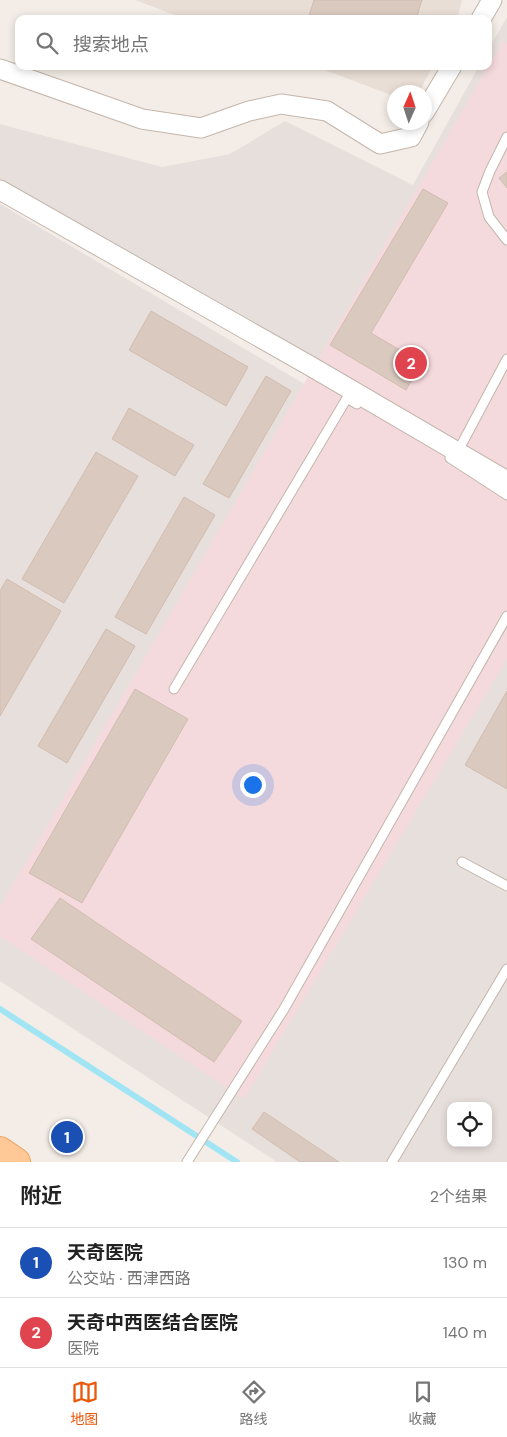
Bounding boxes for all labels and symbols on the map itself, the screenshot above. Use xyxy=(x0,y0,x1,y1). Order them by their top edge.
north arrow xyxy=(387,85,432,130)
pin: 2 xyxy=(395,344,427,382)
your location xyxy=(240,772,266,798)
pin: 1 xyxy=(51,1118,83,1156)

